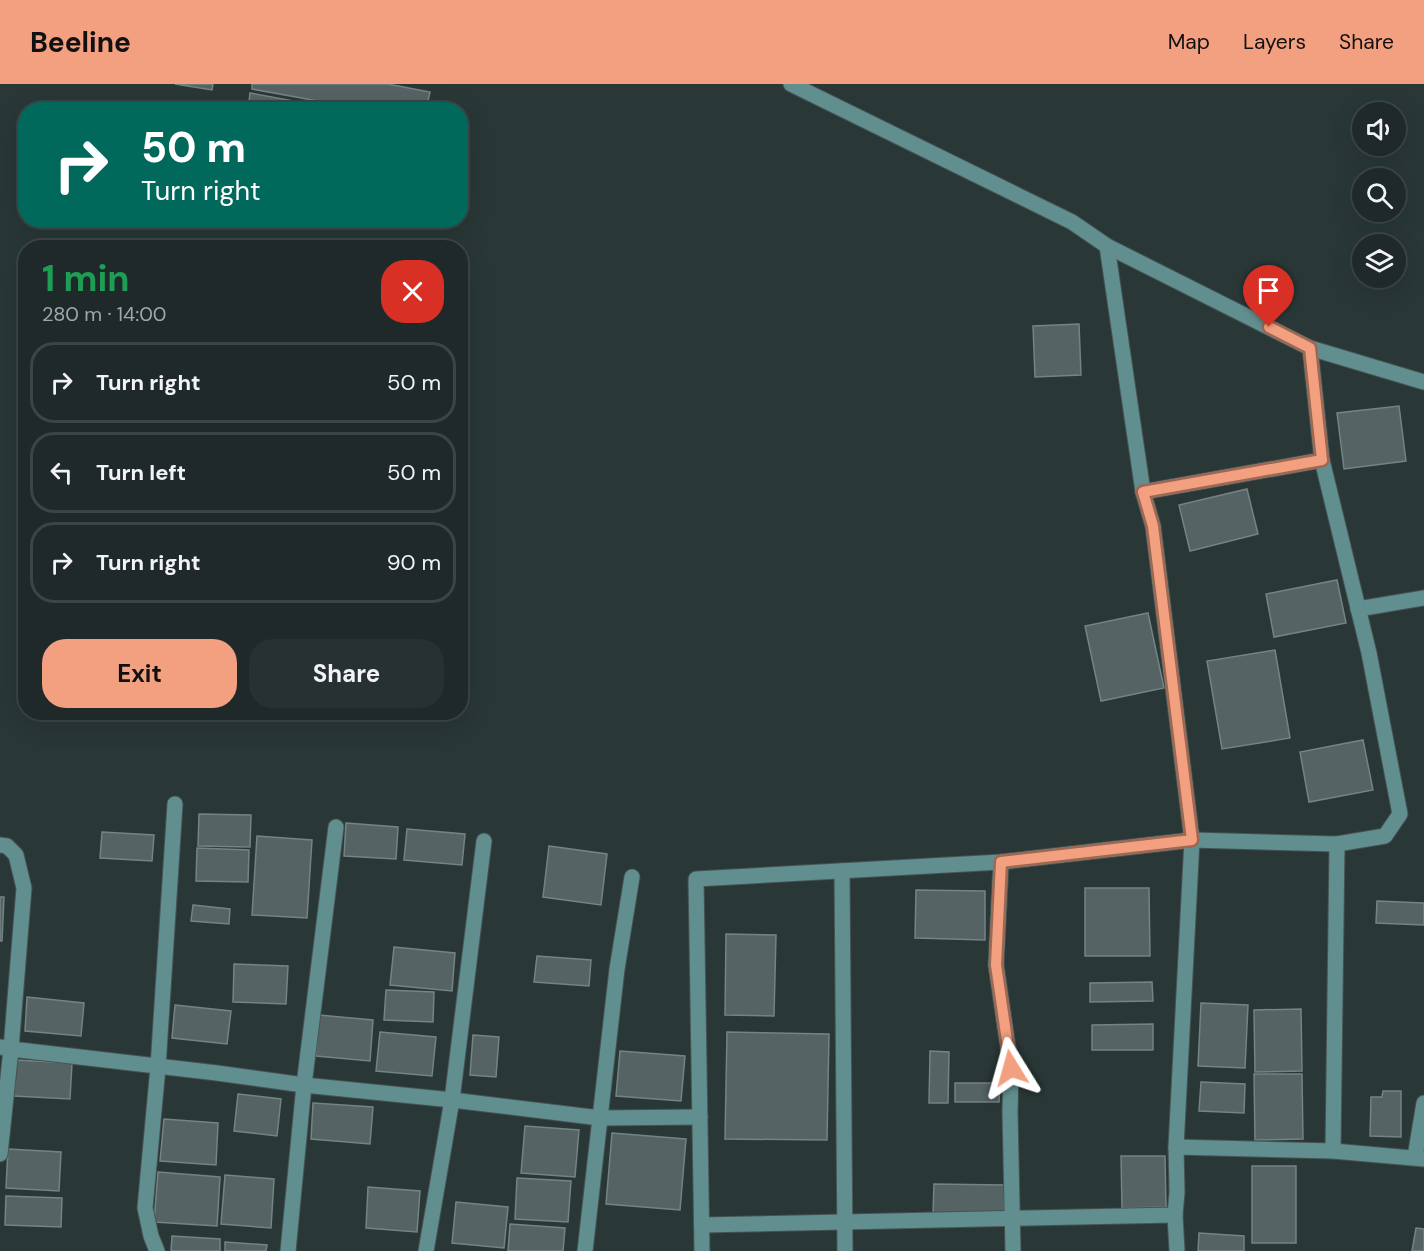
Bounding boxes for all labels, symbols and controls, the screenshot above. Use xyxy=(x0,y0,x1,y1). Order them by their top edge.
text: Beeline xyxy=(30,24,131,61)
text: Map xyxy=(1168,28,1210,56)
text: Layers xyxy=(1243,28,1306,56)
text: Share xyxy=(1339,28,1394,56)
map controls xyxy=(1352,102,1406,288)
button: sound xyxy=(1352,102,1406,156)
text: 50 m xyxy=(141,120,246,175)
icon: right xyxy=(42,126,120,204)
button: search xyxy=(1352,168,1406,222)
text: Turn right xyxy=(141,173,261,208)
button: layers xyxy=(1352,234,1406,288)
text: 1 min xyxy=(42,255,130,302)
button: close xyxy=(381,260,444,323)
pin xyxy=(1243,265,1294,327)
icon: arrive xyxy=(1252,274,1285,307)
text: 280 m · 14:00 xyxy=(42,301,167,327)
icon: right xyxy=(45,366,78,399)
text: Turn right xyxy=(96,368,201,397)
text: 50 m xyxy=(387,368,441,397)
icon: left xyxy=(45,456,78,489)
text: Turn left xyxy=(96,458,186,487)
text: 50 m xyxy=(387,458,441,487)
icon: right xyxy=(45,546,78,579)
text: Turn right xyxy=(96,548,201,577)
text: 90 m xyxy=(387,548,441,577)
button: Exit xyxy=(42,639,237,708)
button: Share xyxy=(249,639,444,708)
position arrow xyxy=(979,1036,1043,1100)

